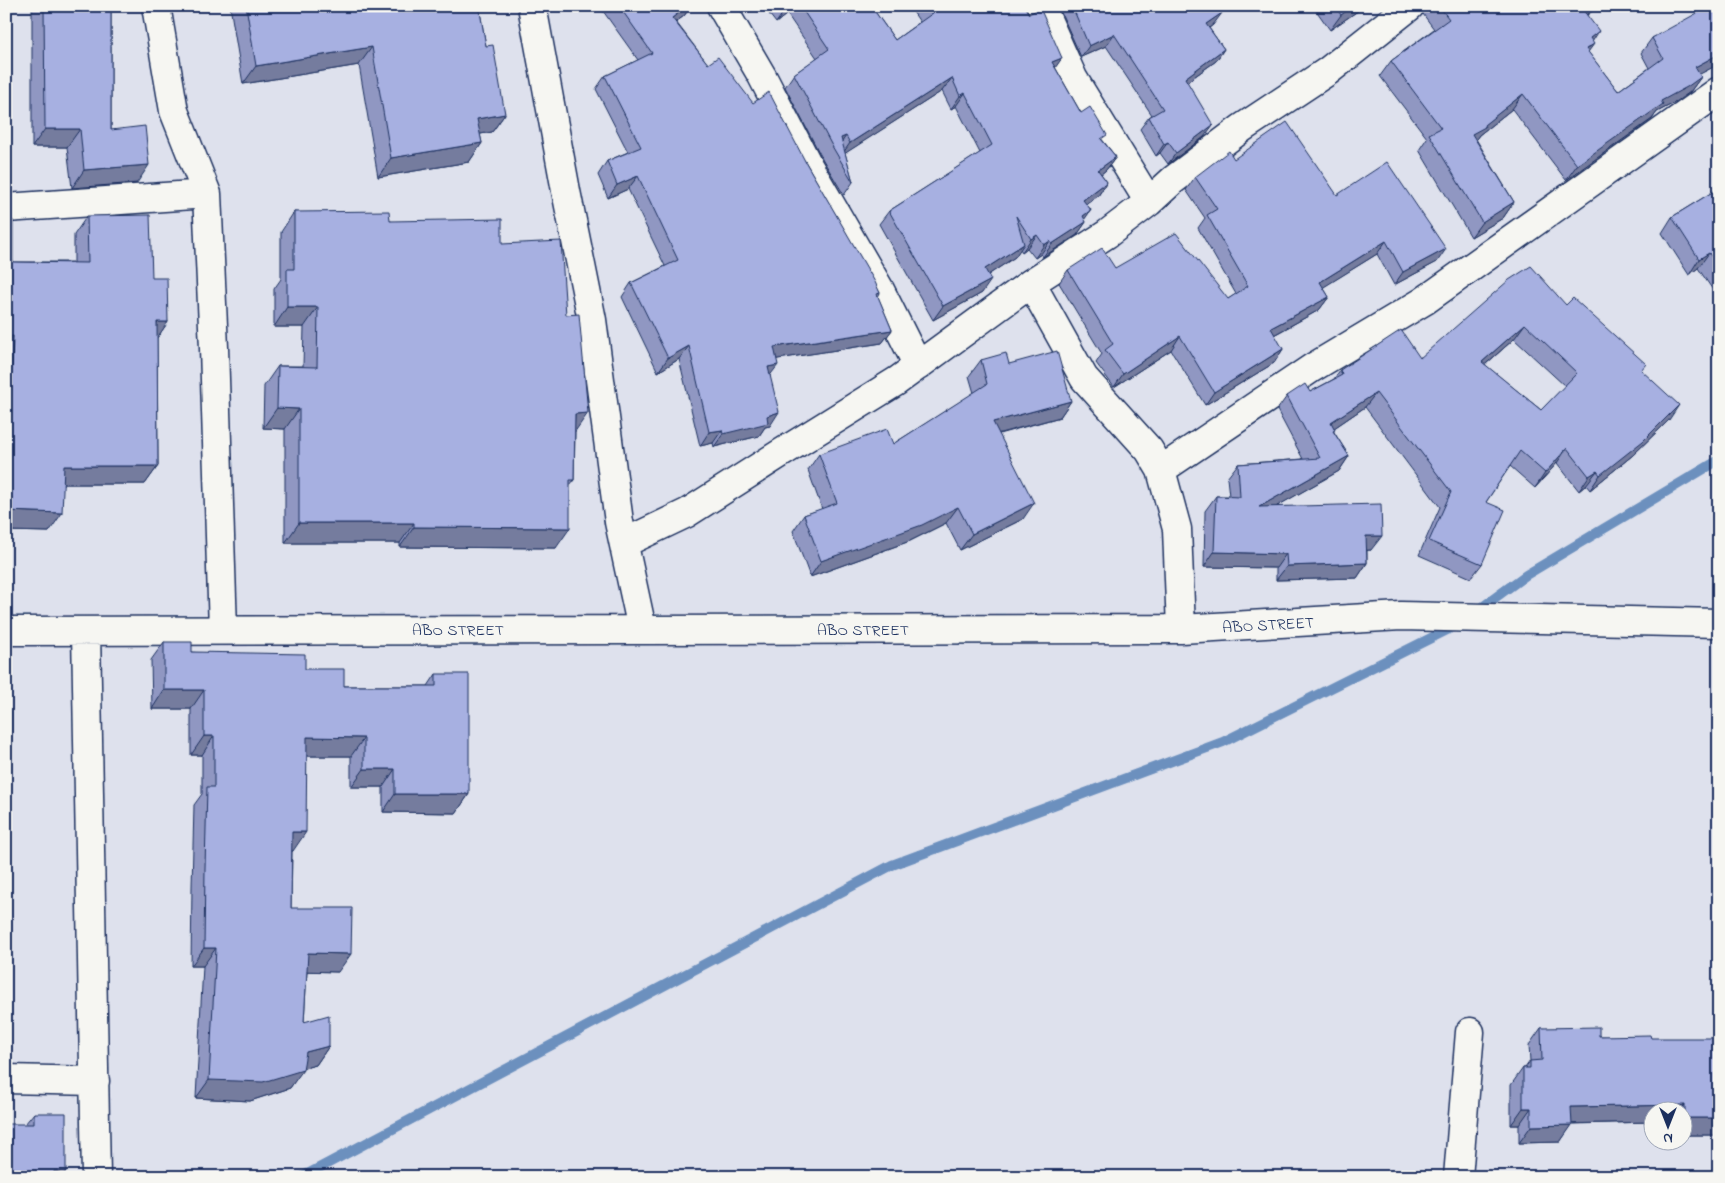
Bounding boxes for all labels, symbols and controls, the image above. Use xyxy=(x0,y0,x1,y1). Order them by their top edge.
street label: ABO STREET xyxy=(1222,612,1315,640)
street label: ABO STREET xyxy=(412,619,504,643)
street label: ABO STREET xyxy=(817,619,909,643)
north arrow xyxy=(1642,1100,1692,1150)
text: N xyxy=(1663,1127,1673,1148)

